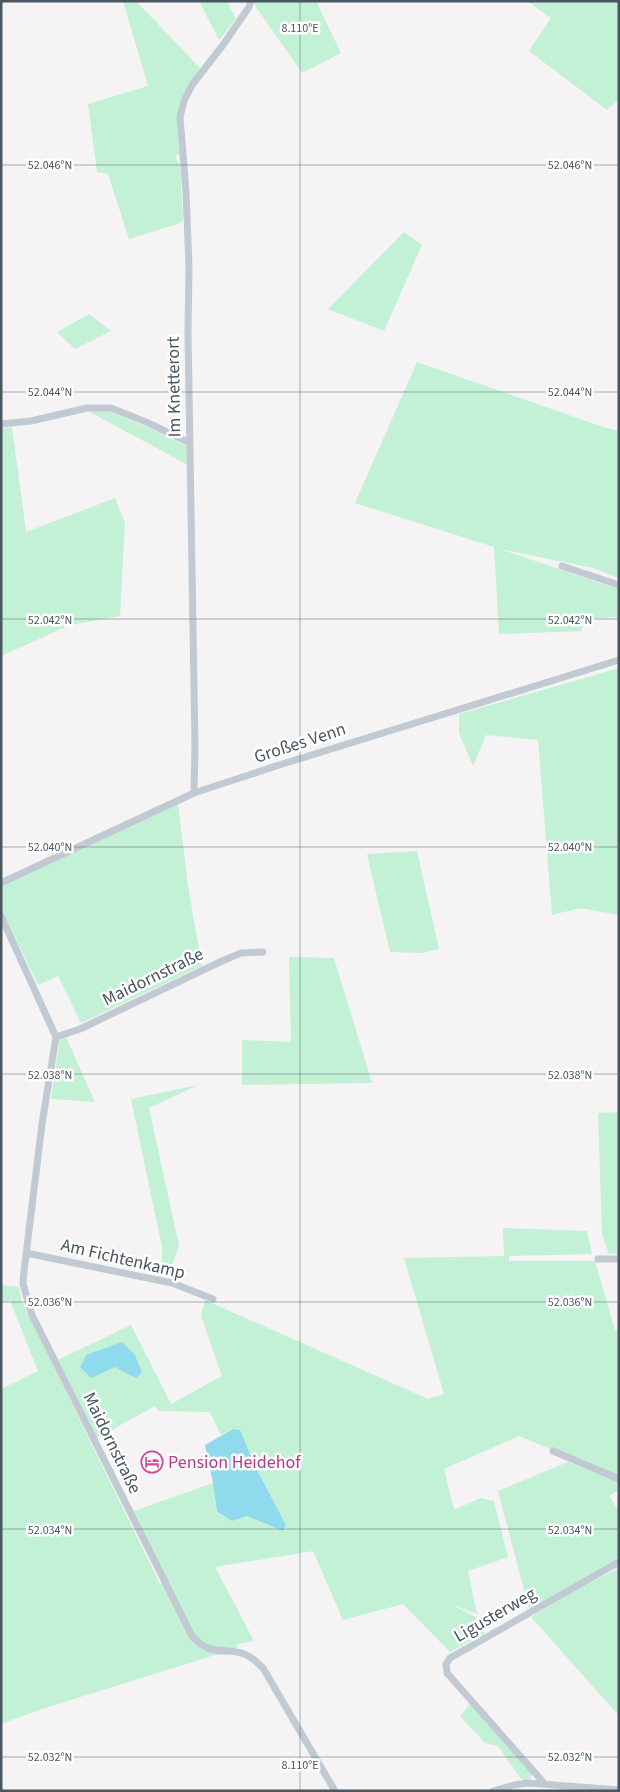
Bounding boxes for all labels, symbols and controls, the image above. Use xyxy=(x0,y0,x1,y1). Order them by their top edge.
text: 8.110°E xyxy=(281,20,319,37)
text: 52.046°N xyxy=(28,157,72,174)
text: 52.046°N xyxy=(548,157,592,174)
street label: Im Knetterort xyxy=(161,336,187,438)
text: 52.044°N xyxy=(28,384,72,401)
text: 52.044°N xyxy=(548,384,592,401)
text: 52.042°N xyxy=(28,612,72,629)
text: 52.042°N xyxy=(548,612,592,629)
street label: Großes Venn xyxy=(251,716,349,770)
text: 52.040°N xyxy=(28,839,72,856)
text: 52.040°N xyxy=(548,839,592,856)
street label: Maidornstraße xyxy=(98,942,208,1012)
text: 52.038°N xyxy=(28,1067,72,1084)
text: 52.038°N xyxy=(548,1067,592,1084)
street label: Am Fichtenkamp xyxy=(58,1233,188,1285)
text: 52.036°N xyxy=(28,1294,72,1311)
text: 52.036°N xyxy=(548,1294,592,1311)
street label: Maidornstraße xyxy=(77,1388,147,1498)
hotel icon: Pension Heidehof xyxy=(140,1450,164,1474)
place label: Pension Heidehof xyxy=(168,1450,301,1475)
text: 52.034°N xyxy=(28,1522,72,1539)
text: 52.034°N xyxy=(548,1522,592,1539)
street label: Ligusterweg xyxy=(449,1581,541,1649)
text: 52.032°N xyxy=(28,1749,72,1766)
text: 52.032°N xyxy=(548,1749,592,1766)
text: 8.110°E xyxy=(281,1757,319,1774)

